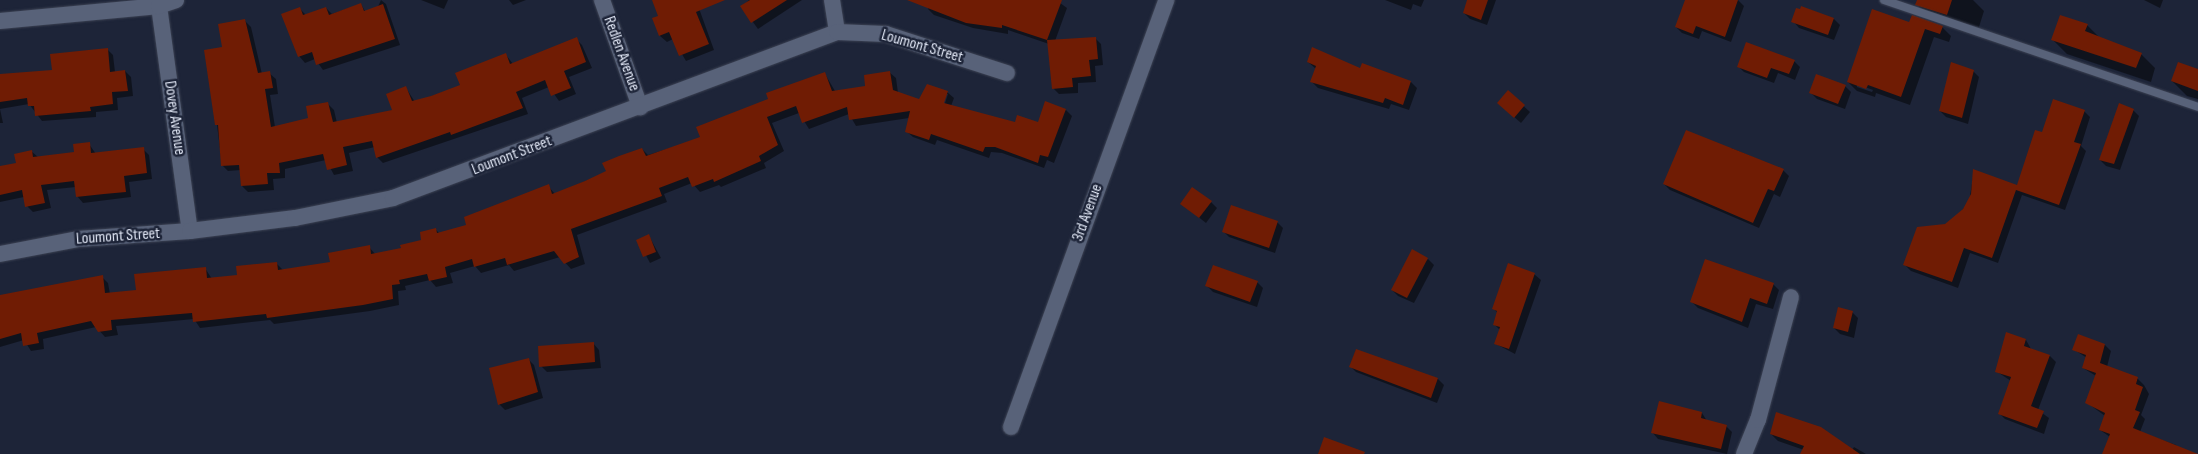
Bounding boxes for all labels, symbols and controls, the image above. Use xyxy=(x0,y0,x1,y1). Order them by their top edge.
street label: Redlen Avenue xyxy=(599,14,643,94)
street label: Loumont Street xyxy=(879,26,965,68)
street label: Dovey Avenue xyxy=(159,80,189,156)
street label: Loumont Street xyxy=(469,132,555,180)
street label: 3rd Avenue xyxy=(1069,182,1107,244)
street label: Loumont Street xyxy=(75,224,161,250)

